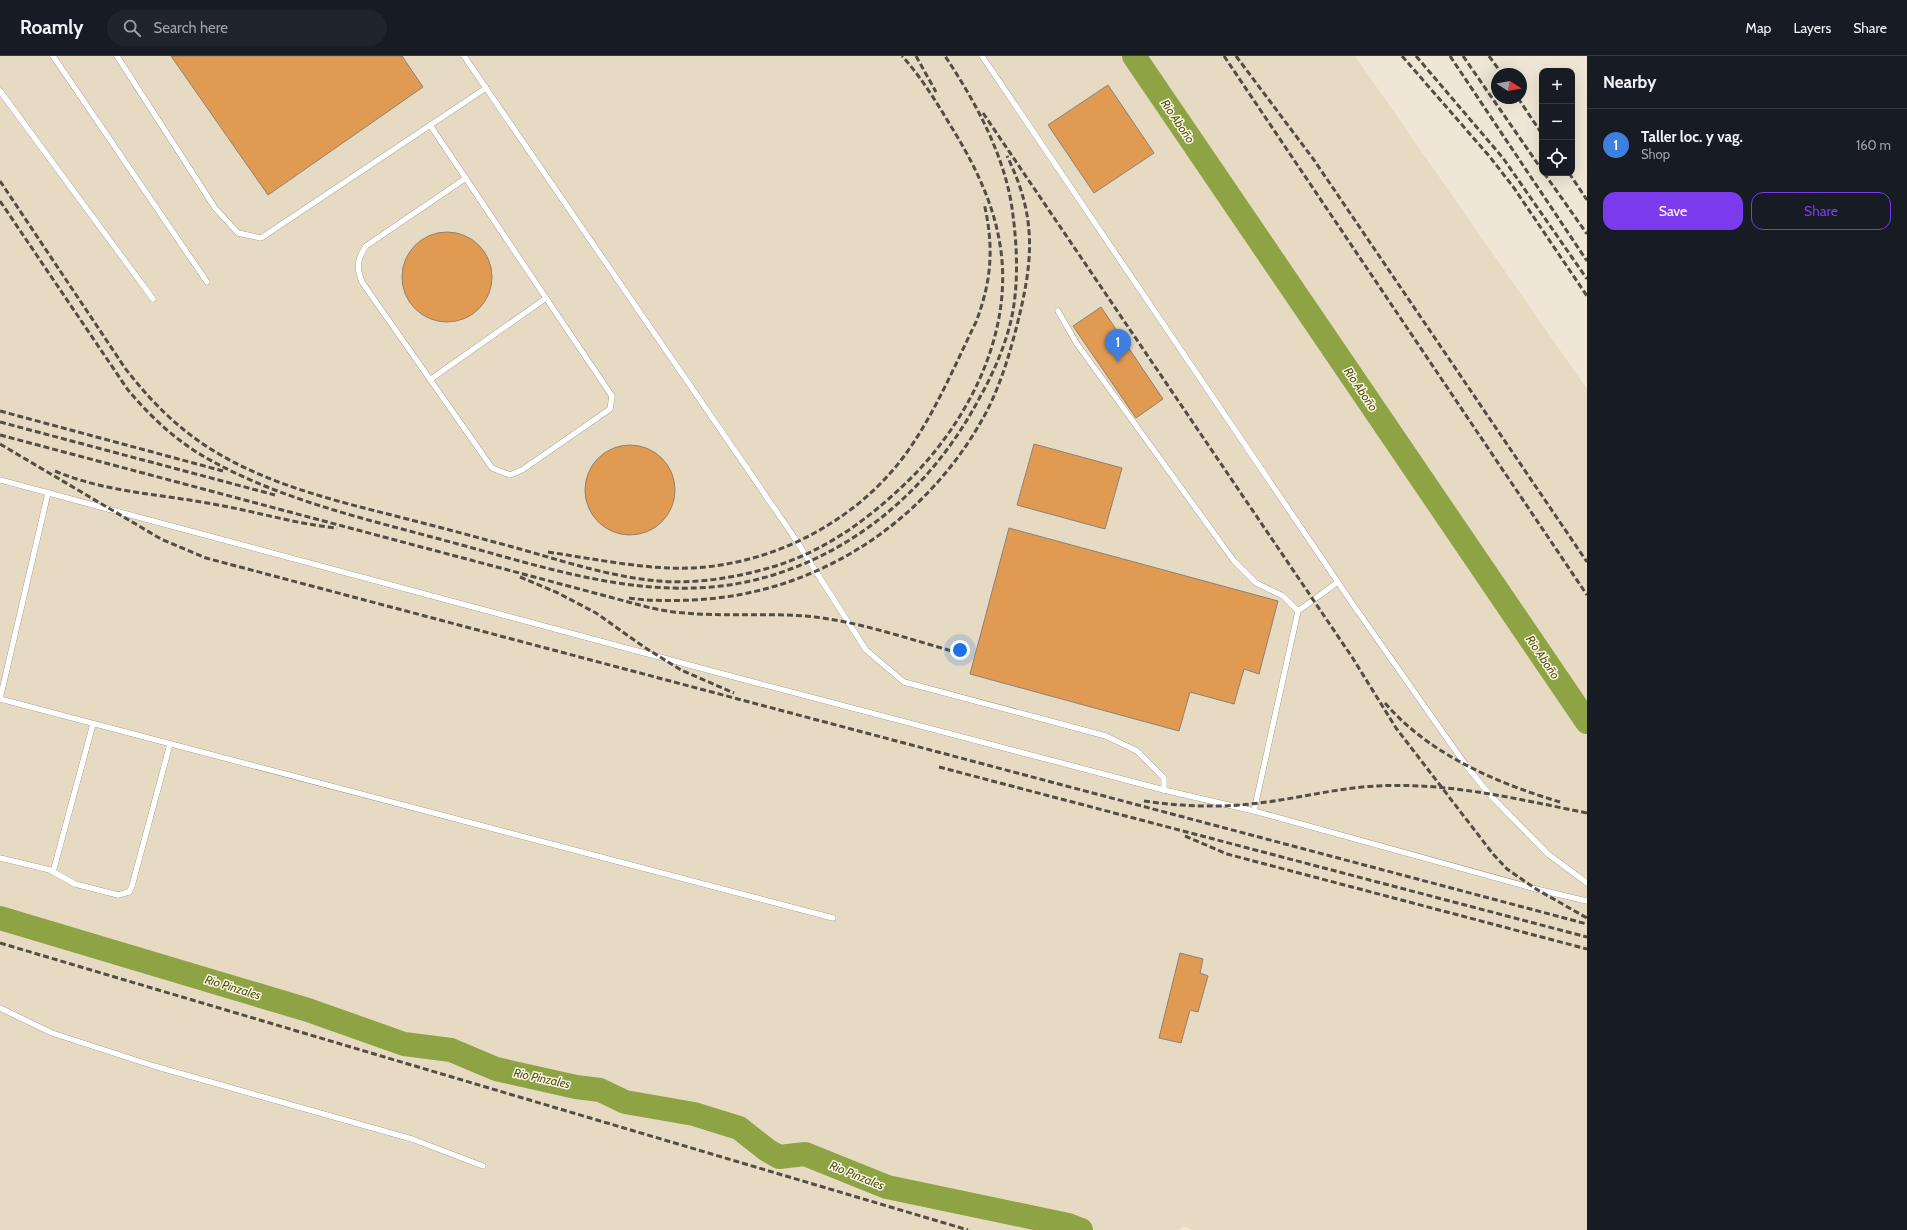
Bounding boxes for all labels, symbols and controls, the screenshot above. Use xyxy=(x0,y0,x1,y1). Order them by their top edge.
search box xyxy=(107,10,387,46)
text: Roamly xyxy=(20,16,83,39)
icon: search xyxy=(121,17,143,39)
text: Search here xyxy=(153,19,228,37)
text: Map xyxy=(1746,19,1771,37)
text: Layers xyxy=(1793,19,1831,37)
text: Share xyxy=(1853,19,1887,37)
north arrow xyxy=(1491,68,1527,104)
map controls xyxy=(1539,68,1575,176)
button: + xyxy=(1539,68,1575,104)
text: Nearby xyxy=(1603,72,1656,92)
water label: Rio Aboño xyxy=(1158,96,1198,146)
button: − xyxy=(1539,104,1575,140)
text: Taller loc. y vag. xyxy=(1641,128,1743,146)
text: 1 xyxy=(1614,137,1618,153)
text: 160 m xyxy=(1856,137,1891,153)
button: locate xyxy=(1539,140,1575,176)
text: Shop xyxy=(1641,146,1670,162)
button: Save xyxy=(1603,192,1743,230)
button: Share xyxy=(1751,192,1891,230)
pin: 1 xyxy=(1105,329,1131,362)
water label: Rio Aboño xyxy=(1341,364,1381,414)
water label: Rio Aboño xyxy=(1523,632,1563,682)
your location xyxy=(950,640,970,660)
water label: Rio Pinzales xyxy=(203,971,263,1003)
water label: Rio Pinzales xyxy=(512,1065,572,1091)
water label: Rio Pinzales xyxy=(828,1157,887,1193)

